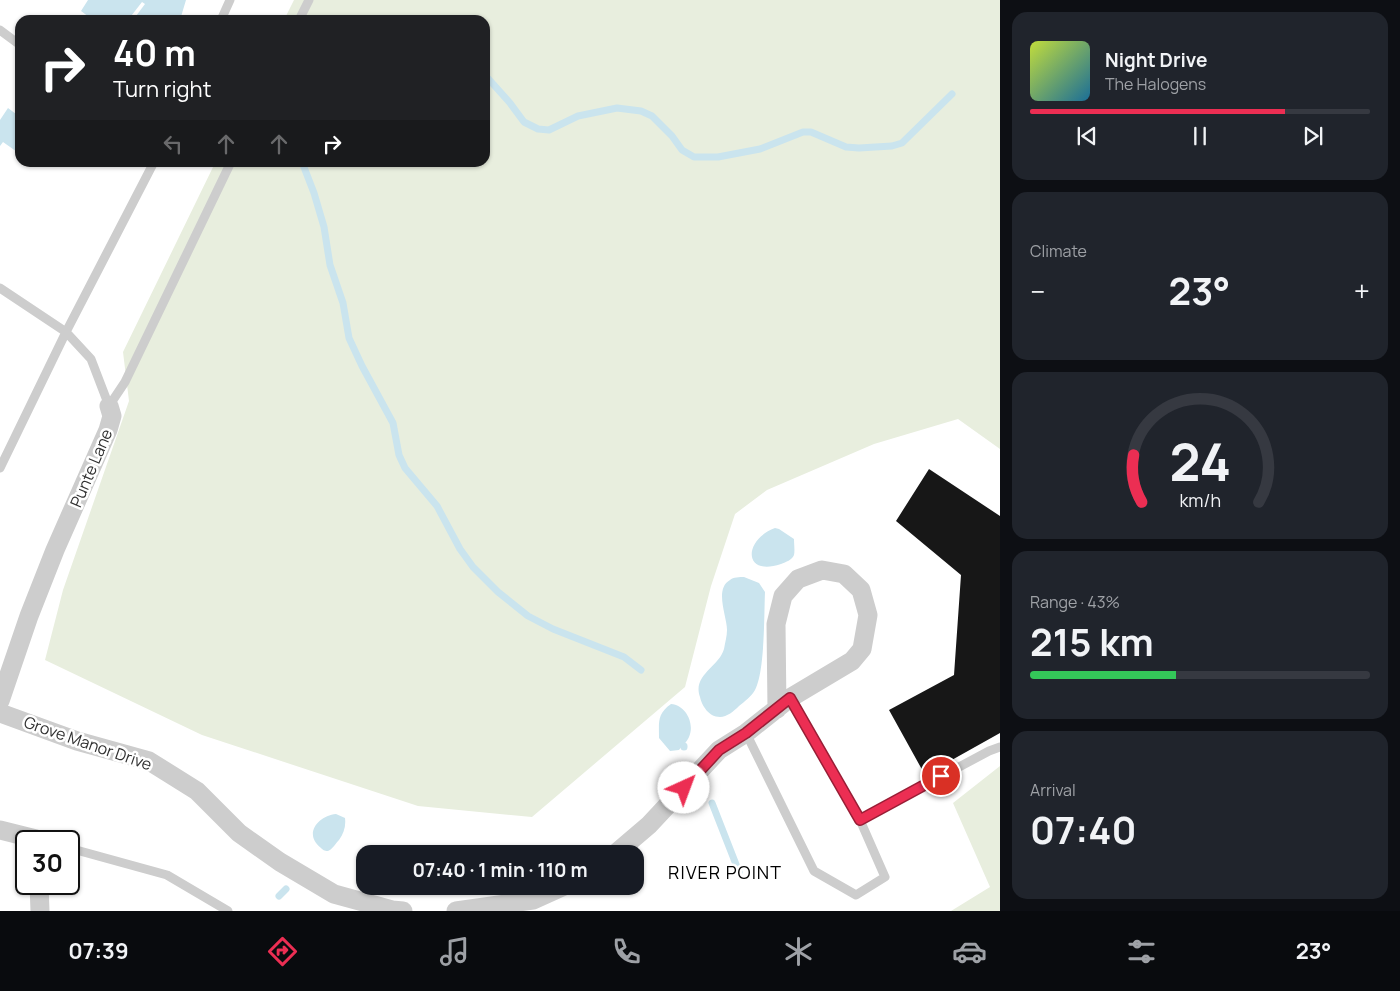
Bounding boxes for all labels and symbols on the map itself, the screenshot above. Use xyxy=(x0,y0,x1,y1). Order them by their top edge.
street label: Punte Lane xyxy=(65,425,117,511)
street label: Grove Manor Drive xyxy=(21,711,155,775)
pin xyxy=(920,755,962,797)
position arrow xyxy=(657,761,709,813)
speed limit sign: 30 xyxy=(15,830,80,895)
district label: RIVER POINT xyxy=(668,860,782,884)

